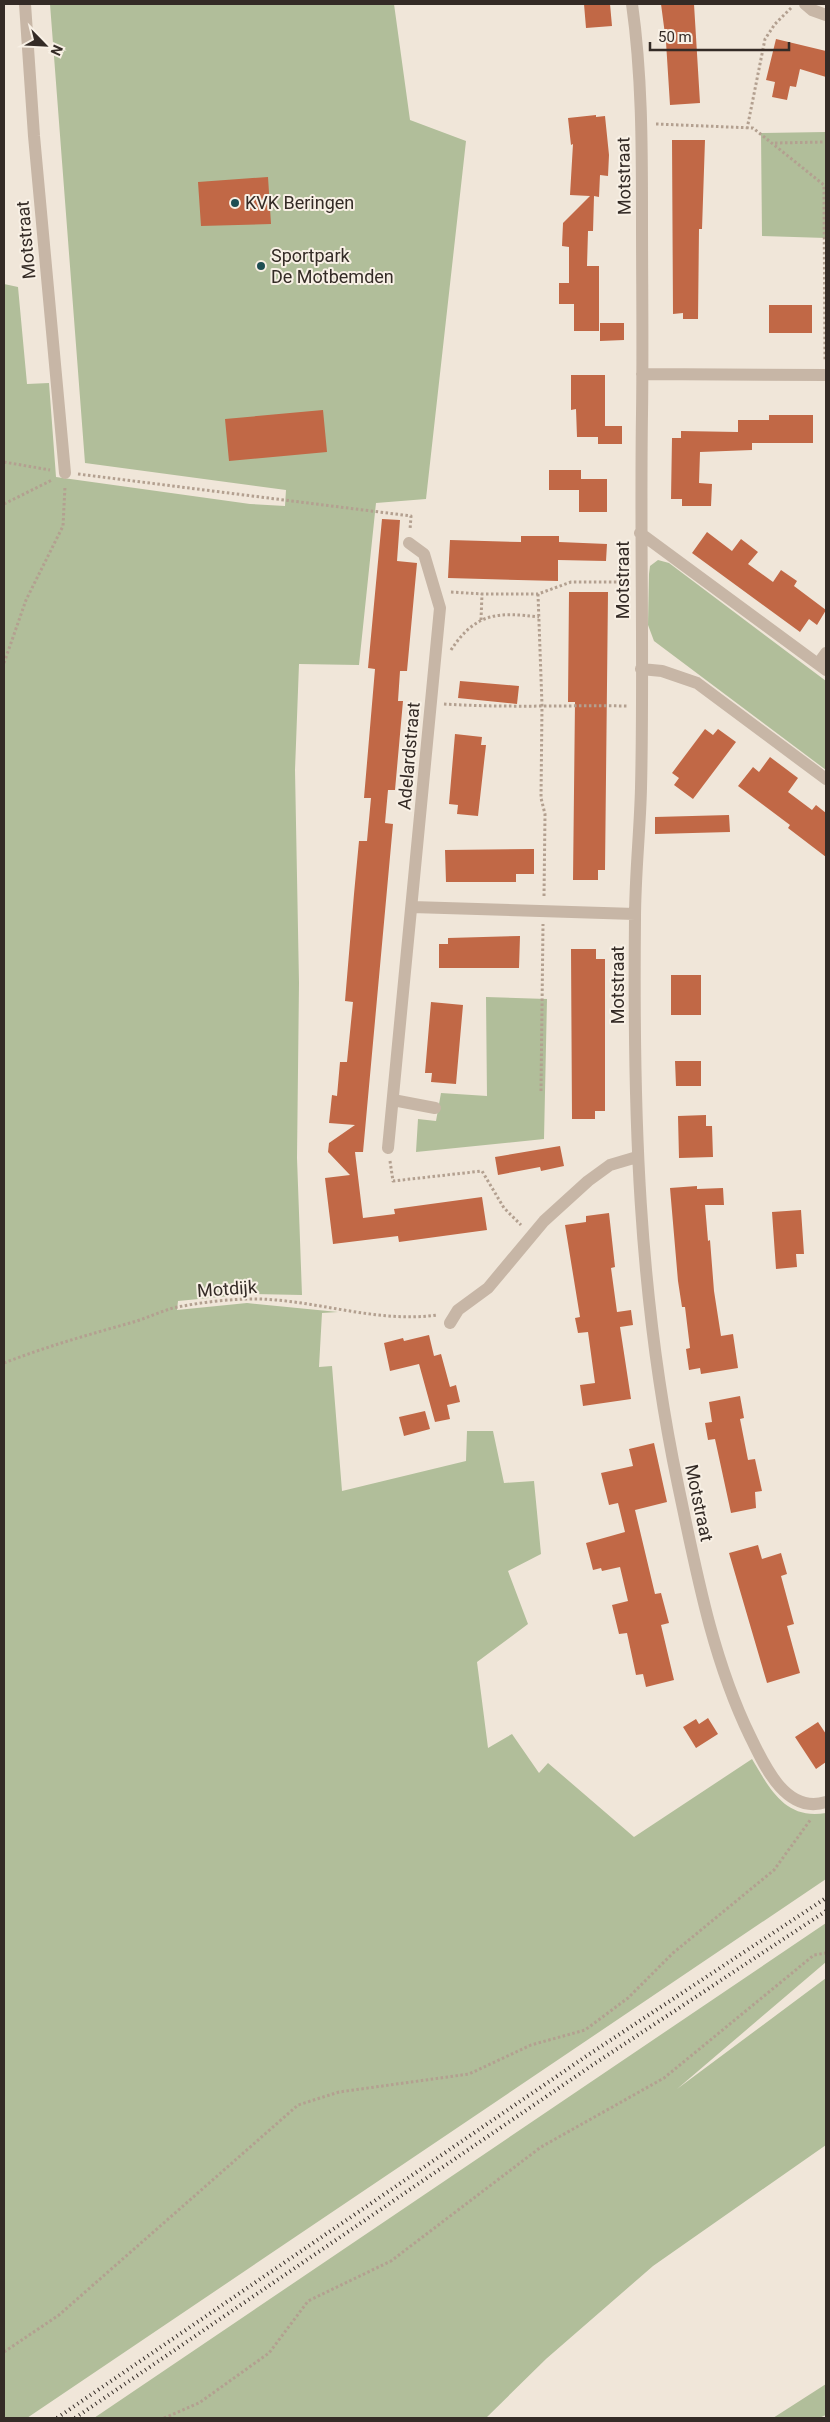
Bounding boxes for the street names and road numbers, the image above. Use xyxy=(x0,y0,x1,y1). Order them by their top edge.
street label: Motstraat xyxy=(612,137,635,215)
street label: Motstraat xyxy=(12,200,39,280)
street label: Motstraat xyxy=(612,541,633,619)
street label: Adelardstraat xyxy=(393,701,424,811)
street label: Motstraat xyxy=(607,946,628,1024)
street label: Motdijk xyxy=(196,1276,258,1301)
street label: Motstraat xyxy=(681,1462,718,1543)

